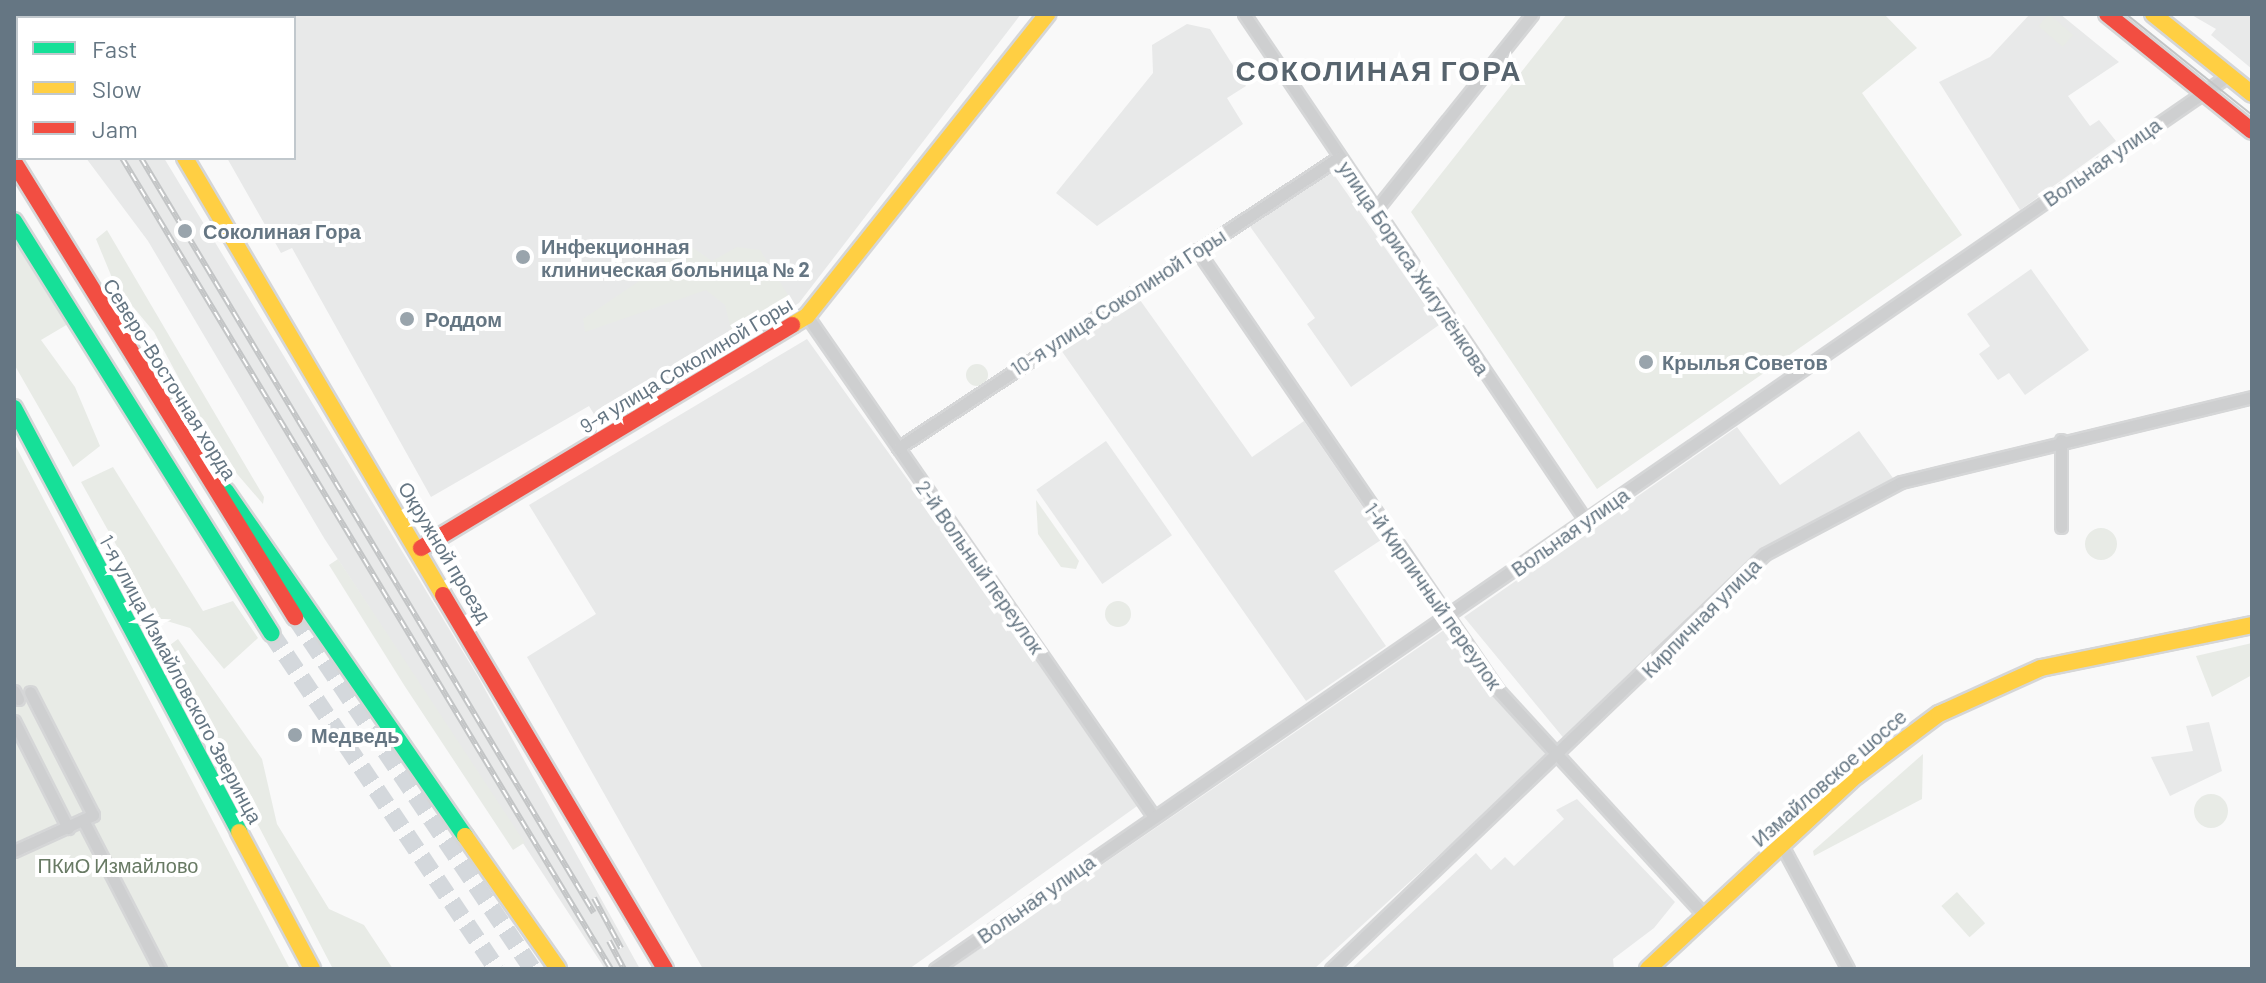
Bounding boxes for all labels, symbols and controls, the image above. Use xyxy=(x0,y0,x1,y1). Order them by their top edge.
legend xyxy=(16,16,296,160)
text: Fast xyxy=(92,34,137,63)
district label: СОКОЛИНАЯ ГОРА xyxy=(1235,53,1523,87)
text: Slow xyxy=(92,74,141,103)
street label: Вольная улица xyxy=(2039,113,2165,211)
text: Jam xyxy=(92,114,138,143)
street label: улица Бориса Жигулёнкова xyxy=(1333,157,1495,379)
place label: Соколиная Гора xyxy=(203,219,361,243)
marker: Соколиная Гора xyxy=(174,220,196,242)
street label: 10-я улица Соколиной Горы xyxy=(1006,223,1230,381)
place label: Инфекционная клиническая больница № 2 xyxy=(541,234,810,281)
marker: Инфекционная клиническая больница № 2 xyxy=(512,246,534,268)
street label: Северо-Восточная хорда xyxy=(98,274,242,484)
street label: 9-я улица Соколиной Горы xyxy=(575,292,797,438)
place label: Роддом xyxy=(425,307,502,331)
marker: Роддом xyxy=(396,308,418,330)
place label: Крылья Советов xyxy=(1662,350,1828,374)
marker: Крылья Советов xyxy=(1637,353,1655,371)
street label: 2-й Вольный переулок xyxy=(911,476,1049,658)
street label: Окружной проезд xyxy=(393,477,497,627)
street label: Вольная улица xyxy=(1507,483,1633,581)
street label: 1-й Кирпичный переулок xyxy=(1359,498,1507,694)
street label: 1-я улица Измайловского Зверинца xyxy=(95,531,267,827)
street label: Кирпичная улица xyxy=(1637,554,1765,682)
street label: Измайловское шоссе xyxy=(1747,704,1911,852)
place label: Медведь xyxy=(311,723,400,747)
marker: Медведь xyxy=(286,726,304,744)
street label: Вольная улица xyxy=(973,850,1099,948)
park label: ПКиО Измайлово xyxy=(38,853,198,877)

